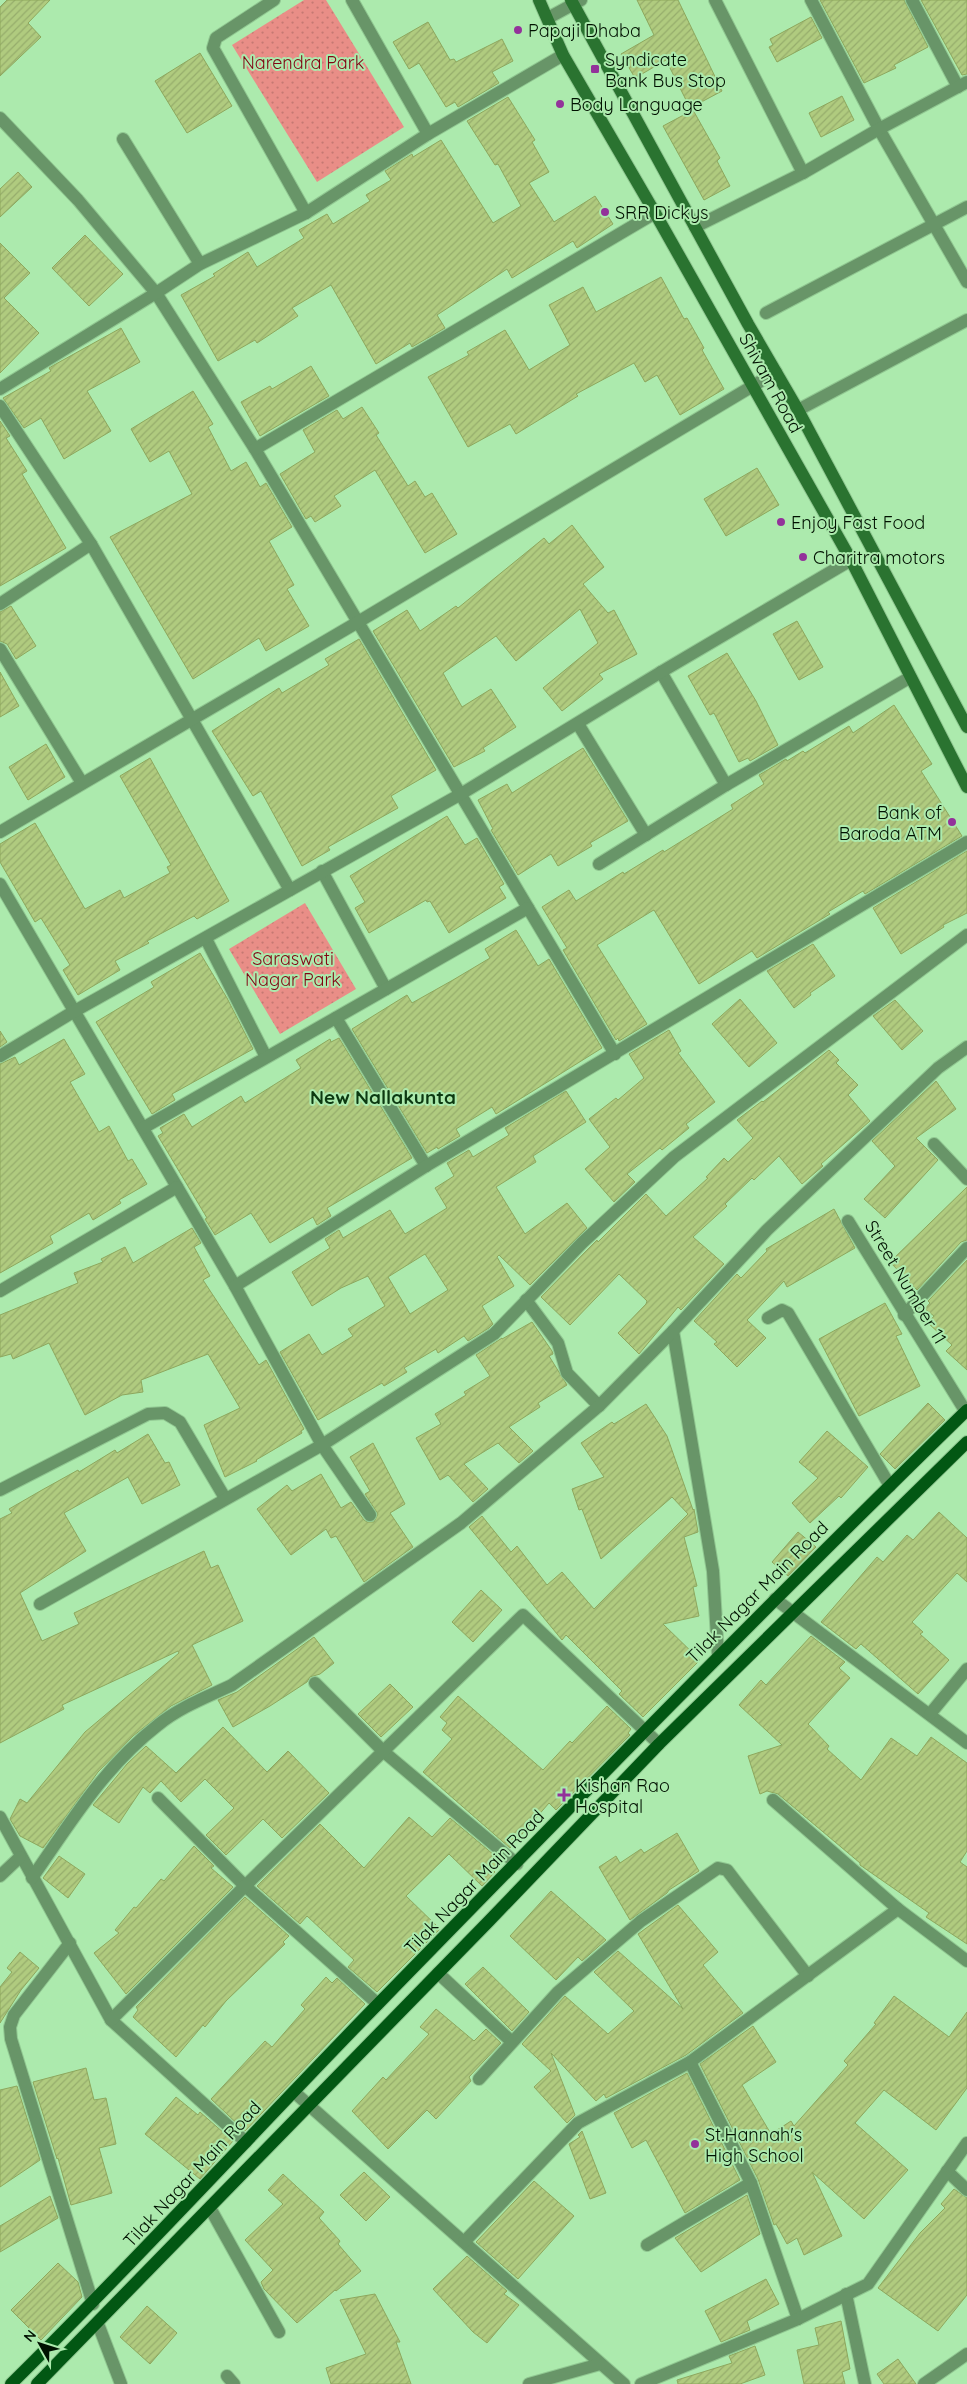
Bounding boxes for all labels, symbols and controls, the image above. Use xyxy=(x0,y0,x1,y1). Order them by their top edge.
place label: Papaji Dhaba xyxy=(528,19,641,42)
marker: Papaji Dhaba xyxy=(512,24,524,36)
place label: Syndicate Bank Bus Stop xyxy=(605,48,726,92)
park label: Narendra Park xyxy=(242,51,364,74)
marker: Syndicate Bank Bus Stop xyxy=(589,63,601,75)
place label: Body Language xyxy=(570,93,703,116)
marker: Body Language xyxy=(554,98,566,110)
place label: SRR Dickys xyxy=(615,201,708,224)
marker: SRR Dickys xyxy=(599,206,611,218)
street label: Shivam Road xyxy=(734,329,808,437)
place label: Enjoy Fast Food xyxy=(791,511,925,534)
marker: Enjoy Fast Food xyxy=(775,516,787,528)
place label: Charitra motors xyxy=(813,546,945,569)
marker: Charitra motors xyxy=(797,551,809,563)
place label: Bank of Baroda ATM xyxy=(839,801,943,845)
marker: Bank of Baroda ATM xyxy=(946,816,958,828)
park label: Saraswati Nagar Park xyxy=(245,947,341,991)
district label: New Nallakunta xyxy=(310,1085,456,1109)
street label: Street Number 11 xyxy=(860,1216,952,1348)
street label: Tilak Nagar Main Road xyxy=(681,1516,833,1668)
place label: Kishan Rao Hospital xyxy=(575,1774,670,1818)
marker: Kishan Rao Hospital xyxy=(557,1788,571,1802)
street label: Tilak Nagar Main Road xyxy=(399,1805,549,1959)
street label: Tilak Nagar Main Road xyxy=(118,2096,266,2252)
place label: St.Hannah's High School xyxy=(705,2123,804,2167)
marker: St.Hannah's High School xyxy=(689,2138,701,2150)
north arrow xyxy=(15,2319,65,2369)
text: N xyxy=(20,2326,40,2345)

